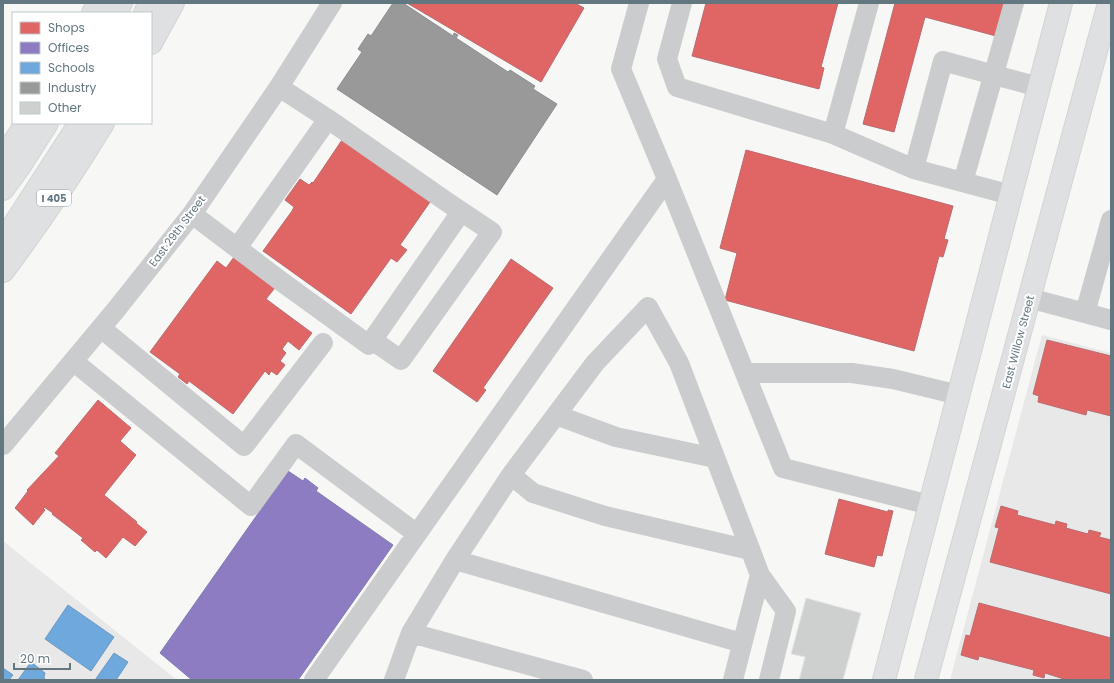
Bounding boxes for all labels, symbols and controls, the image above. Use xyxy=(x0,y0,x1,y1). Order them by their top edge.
legend xyxy=(12,12,152,124)
text: Shops xyxy=(48,19,85,36)
text: Offices xyxy=(48,39,89,56)
text: Schools xyxy=(48,59,95,76)
text: Industry xyxy=(48,79,97,96)
text: Other xyxy=(48,99,82,116)
road number: I 405 xyxy=(37,190,71,206)
street label: East 29th Street xyxy=(145,192,209,270)
street label: East Willow Street xyxy=(998,294,1038,390)
scale bar xyxy=(14,645,70,671)
text: 20 m xyxy=(20,650,50,667)

